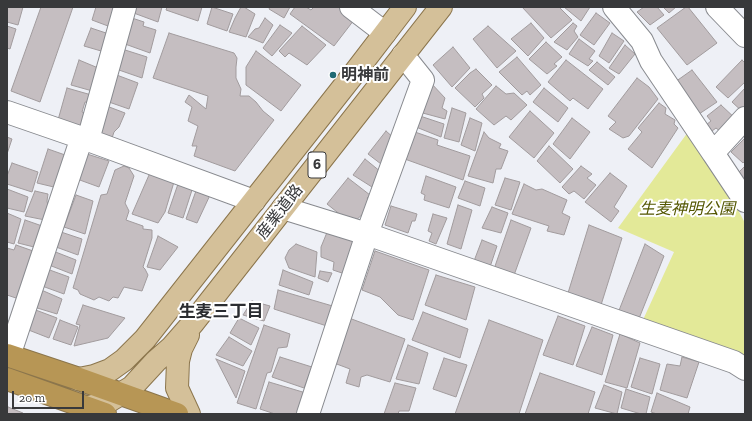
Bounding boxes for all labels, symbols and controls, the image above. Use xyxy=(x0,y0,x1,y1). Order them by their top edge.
place label: 明神前 xyxy=(341,65,389,85)
marker: 明神前 xyxy=(328,70,338,80)
road number: 6 xyxy=(308,152,326,178)
street label: 産業道路 xyxy=(253,181,307,243)
park label: 生麦神明公園 xyxy=(639,199,735,219)
district label: 生麦三丁目 xyxy=(179,302,263,322)
scale bar xyxy=(14,383,86,409)
text: 20 m xyxy=(19,391,45,405)

